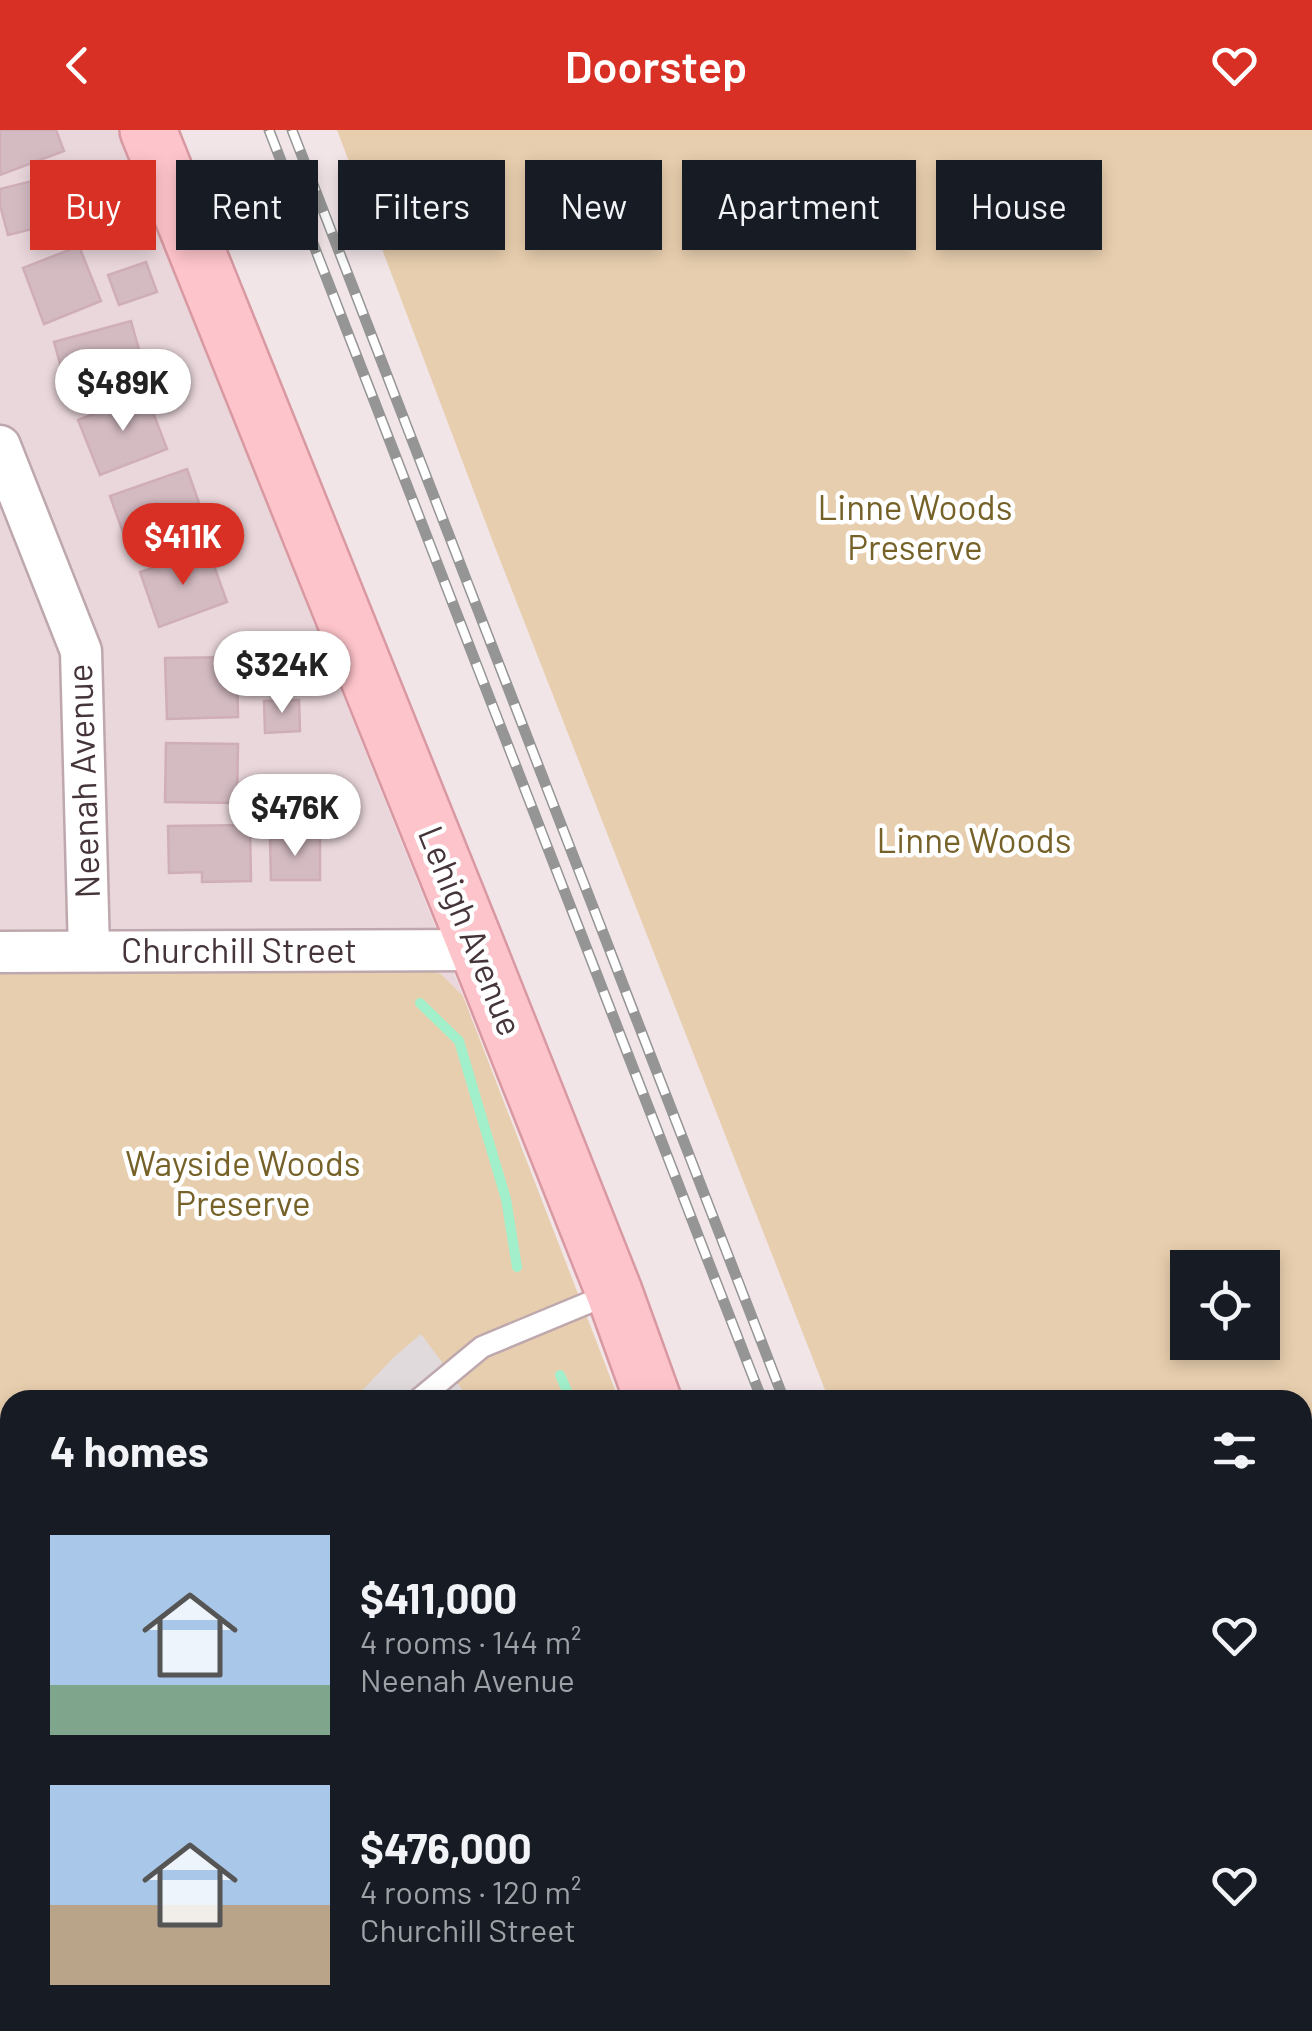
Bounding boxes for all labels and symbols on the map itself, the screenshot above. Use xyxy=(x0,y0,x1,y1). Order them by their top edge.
pin: $489K xyxy=(53,349,193,434)
park label: Linne Woods Preserve xyxy=(817,485,1013,567)
pin: $411K xyxy=(113,503,253,588)
pin: $324K xyxy=(212,631,352,716)
street label: Neenah Avenue xyxy=(57,663,107,899)
pin: $476K xyxy=(225,774,365,859)
park label: Linne Woods xyxy=(876,818,1072,860)
street label: Lehigh Avenue xyxy=(411,819,533,1041)
street label: Churchill Street xyxy=(121,928,357,970)
park label: Wayside Woods Preserve xyxy=(125,1141,361,1223)

